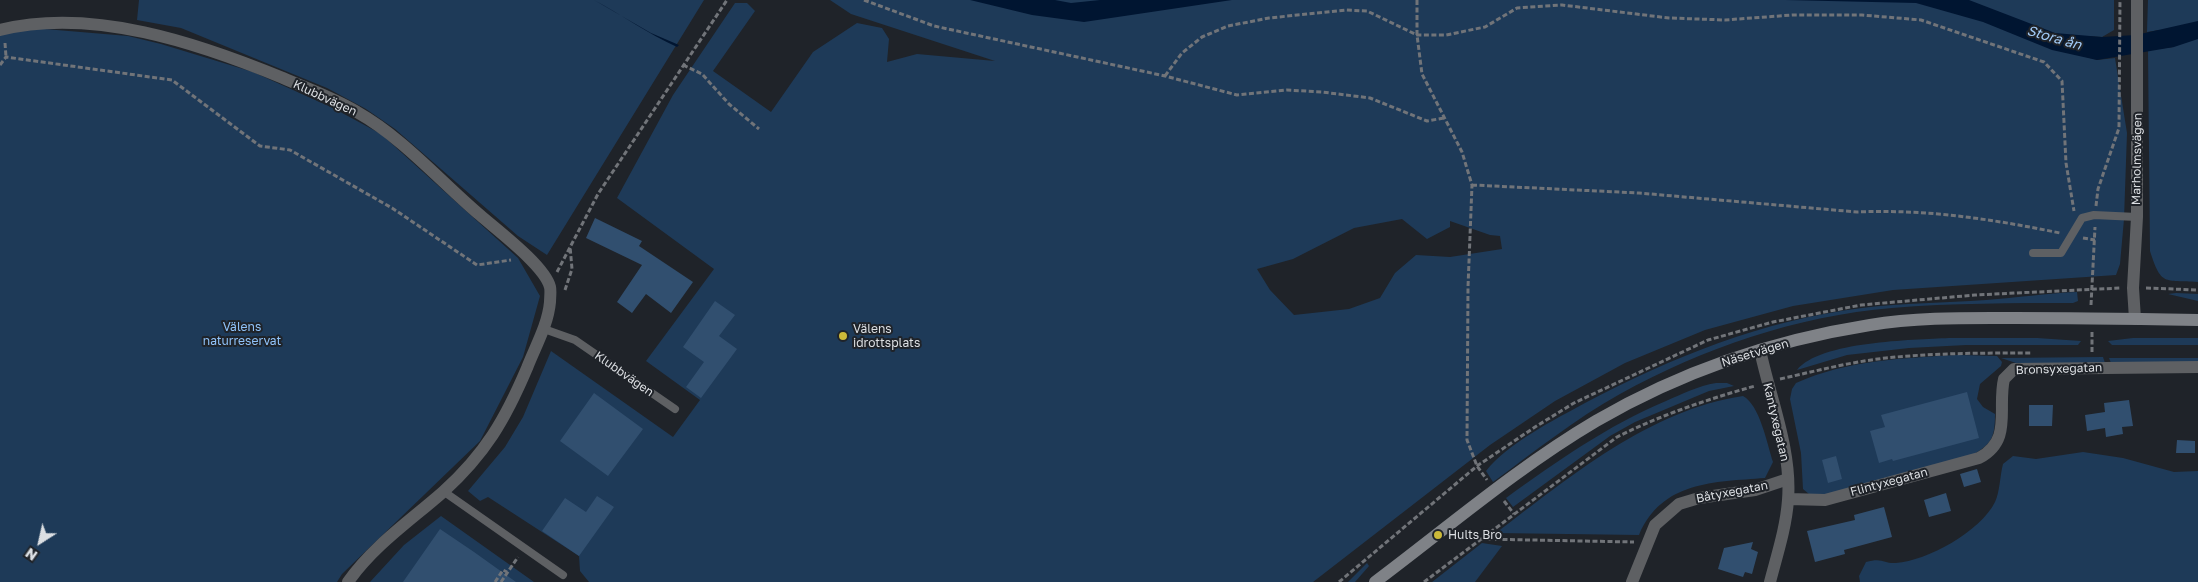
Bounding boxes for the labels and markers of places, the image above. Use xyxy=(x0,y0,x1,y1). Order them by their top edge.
place label: Välens idrottsplats xyxy=(853,322,920,350)
marker: Välens idrottsplats xyxy=(837,330,849,342)
place label: Hults Bro xyxy=(1448,528,1502,542)
marker: Hults Bro xyxy=(1432,529,1444,541)

